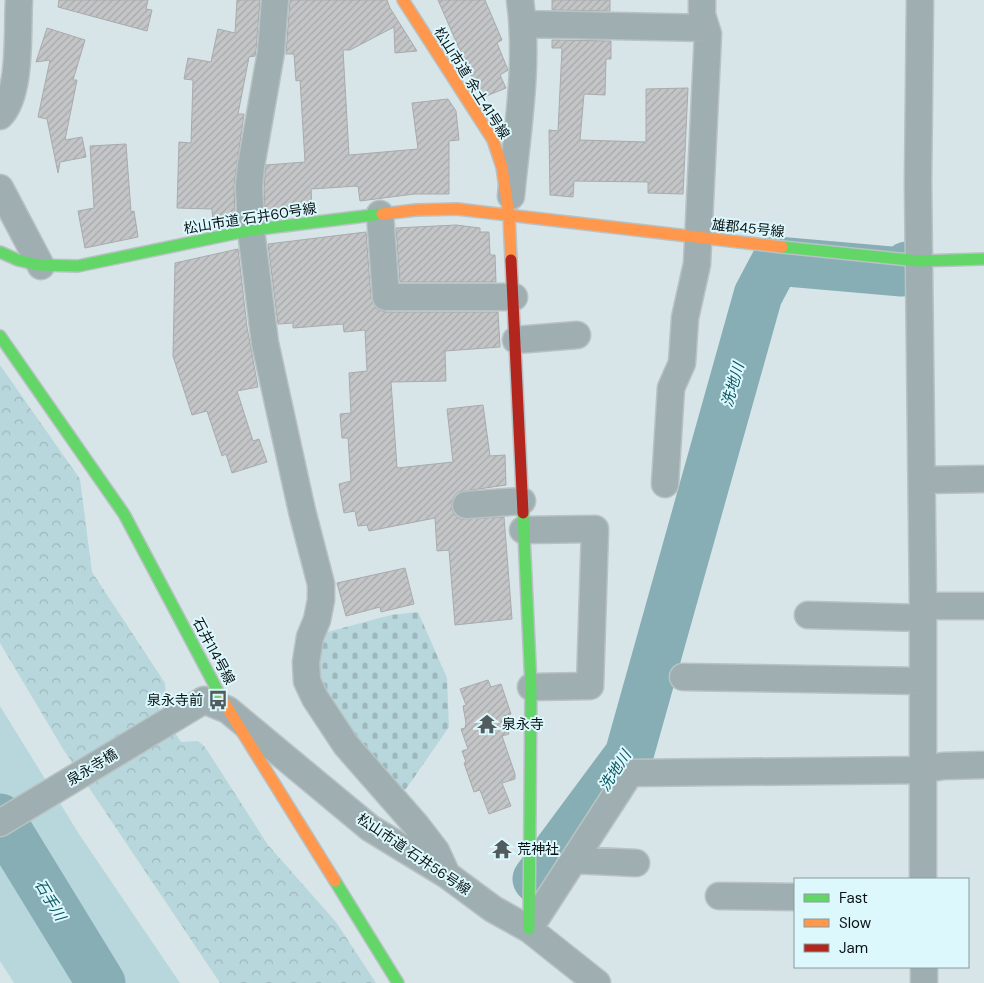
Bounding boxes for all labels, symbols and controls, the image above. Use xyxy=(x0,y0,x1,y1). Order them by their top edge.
street label: 松山市道 余土41号線 xyxy=(430,24,514,142)
street label: 松山市道 石井60号線 xyxy=(182,199,318,237)
street label: 雄郡45号線 xyxy=(711,215,785,241)
water label: 洗地川 xyxy=(717,359,749,409)
street label: 石井114号線 xyxy=(189,614,239,688)
bus stop icon: 泉永寺前 xyxy=(207,689,229,711)
place label: 泉永寺前 xyxy=(147,691,203,709)
temple icon: 泉永寺 xyxy=(476,713,498,735)
place label: 泉永寺 xyxy=(502,715,544,733)
street label: 泉永寺橋 xyxy=(63,745,121,789)
water label: 洗地川 xyxy=(594,745,637,795)
street label: 松山市道 石井56号線 xyxy=(354,809,474,899)
temple icon: 荒神社 xyxy=(491,838,513,860)
place label: 荒神社 xyxy=(517,840,559,858)
water label: 石手川 xyxy=(30,876,71,926)
legend xyxy=(794,878,969,968)
text: Fast xyxy=(839,888,868,908)
text: Slow xyxy=(839,913,872,933)
text: Jam xyxy=(839,938,868,958)

